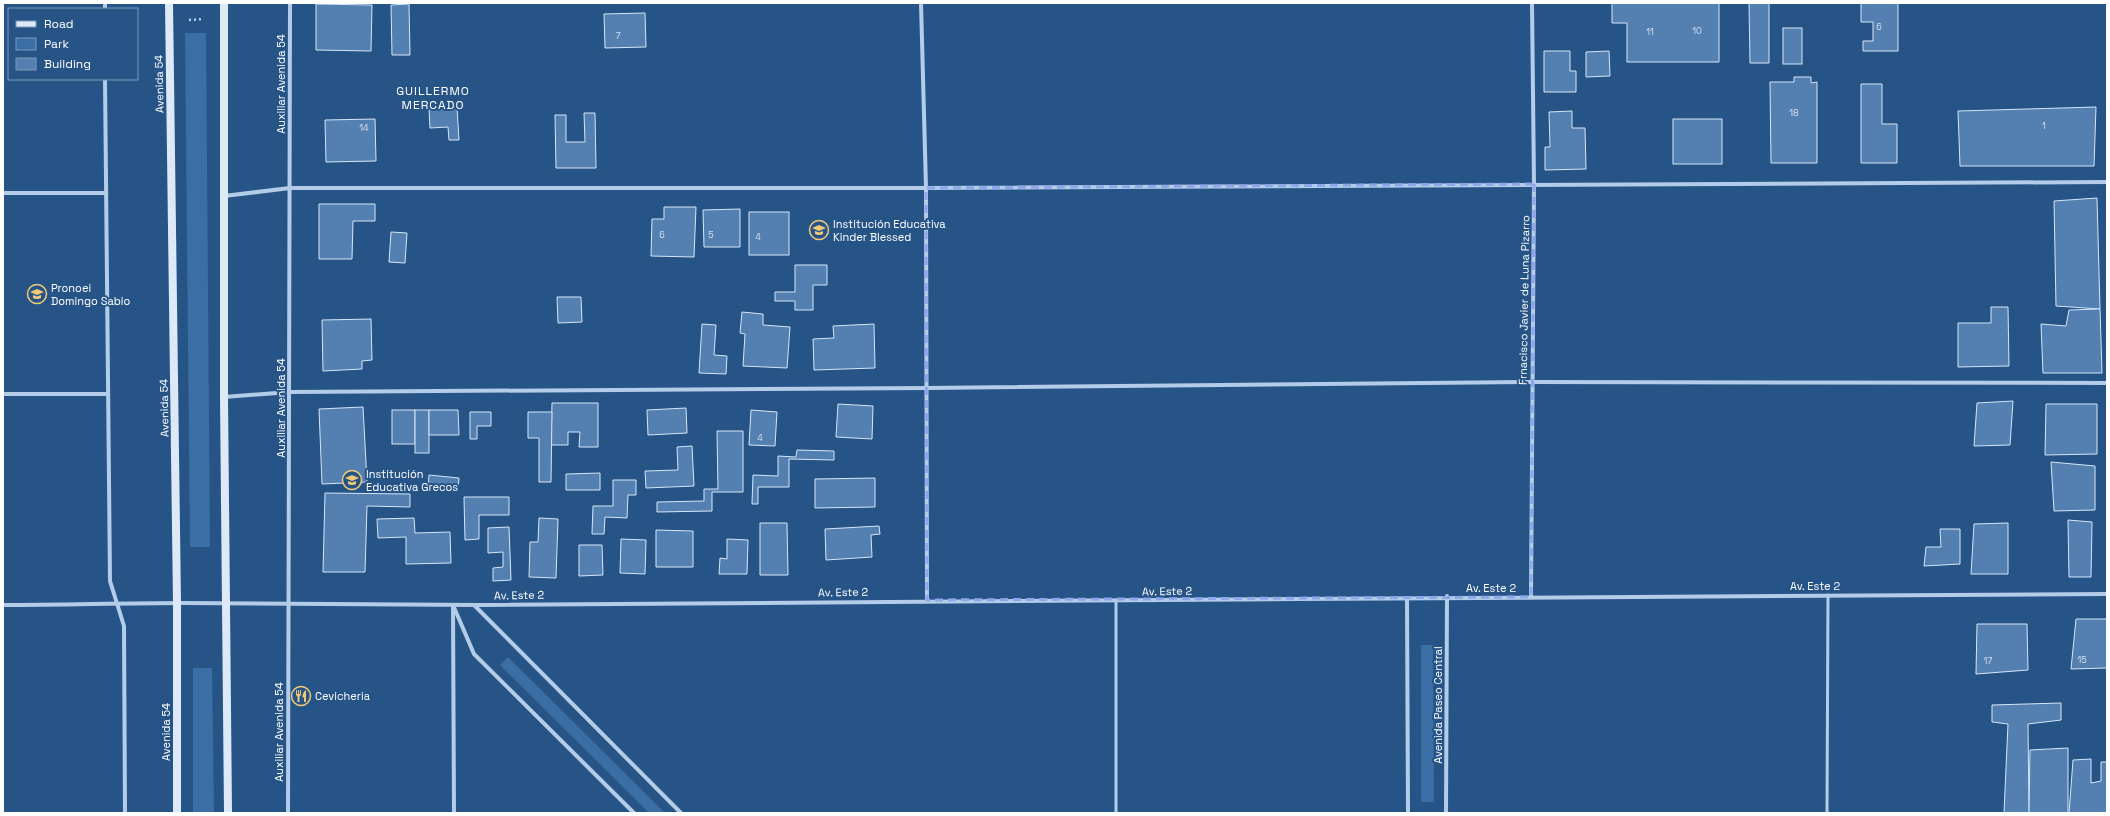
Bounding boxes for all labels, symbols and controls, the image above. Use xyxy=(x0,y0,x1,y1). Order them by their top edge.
legend xyxy=(8,8,138,80)
text: Road xyxy=(44,16,73,32)
house number: 6 xyxy=(1876,21,1882,33)
house number: 10 xyxy=(1692,25,1702,37)
house number: 11 xyxy=(1646,26,1654,38)
house number: 7 xyxy=(615,30,621,42)
street label: Auxiliar Avenida 54 xyxy=(274,34,288,134)
text: Park xyxy=(44,36,69,52)
street label: Avenida 54 xyxy=(151,55,167,113)
text: Building xyxy=(44,56,91,72)
district label: GUILLERMO MERCADO xyxy=(396,83,470,113)
house number: 18 xyxy=(1789,107,1799,119)
house number: 1 xyxy=(2042,120,2046,132)
house number: 14 xyxy=(359,122,369,134)
street label: Frnacisco Javier de Luna Pizarro xyxy=(1516,215,1532,385)
place label: Institución Educativa Kinder Blessed xyxy=(833,217,946,244)
school or university icon: Institución Educativa Kinder Blessed xyxy=(808,219,830,241)
house number: 6 xyxy=(659,229,665,241)
house number: 5 xyxy=(708,229,714,241)
house number: 4 xyxy=(755,231,761,243)
place label: Pronoei Domingo Sabio xyxy=(51,281,131,308)
school or university icon: Pronoei Domingo Sabio xyxy=(26,283,48,305)
street label: Auxiliar Avenida 54 xyxy=(274,358,288,458)
street label: Avenida 54 xyxy=(156,379,172,437)
house number: 4 xyxy=(757,432,763,444)
place label: Institución Educativa Grecos xyxy=(366,467,458,494)
school or university icon: Institución Educativa Grecos xyxy=(341,469,363,491)
street label: Av. Este 2 xyxy=(1790,579,1840,593)
street label: Av. Este 2 xyxy=(1466,581,1516,595)
street label: Av. Este 2 xyxy=(1142,584,1193,598)
street label: Av. Este 2 xyxy=(818,585,869,599)
street label: Av. Este 2 xyxy=(494,588,545,602)
street label: Avenida Paseo Central xyxy=(1431,646,1445,764)
house number: 15 xyxy=(2077,654,2087,666)
house number: 17 xyxy=(1984,655,1992,667)
street label: Auxiliar Avenida 54 xyxy=(272,682,286,782)
restaurant icon: Cevicheria xyxy=(290,685,312,707)
place label: Cevicheria xyxy=(315,689,371,703)
street label: Avenida 54 xyxy=(159,703,173,761)

